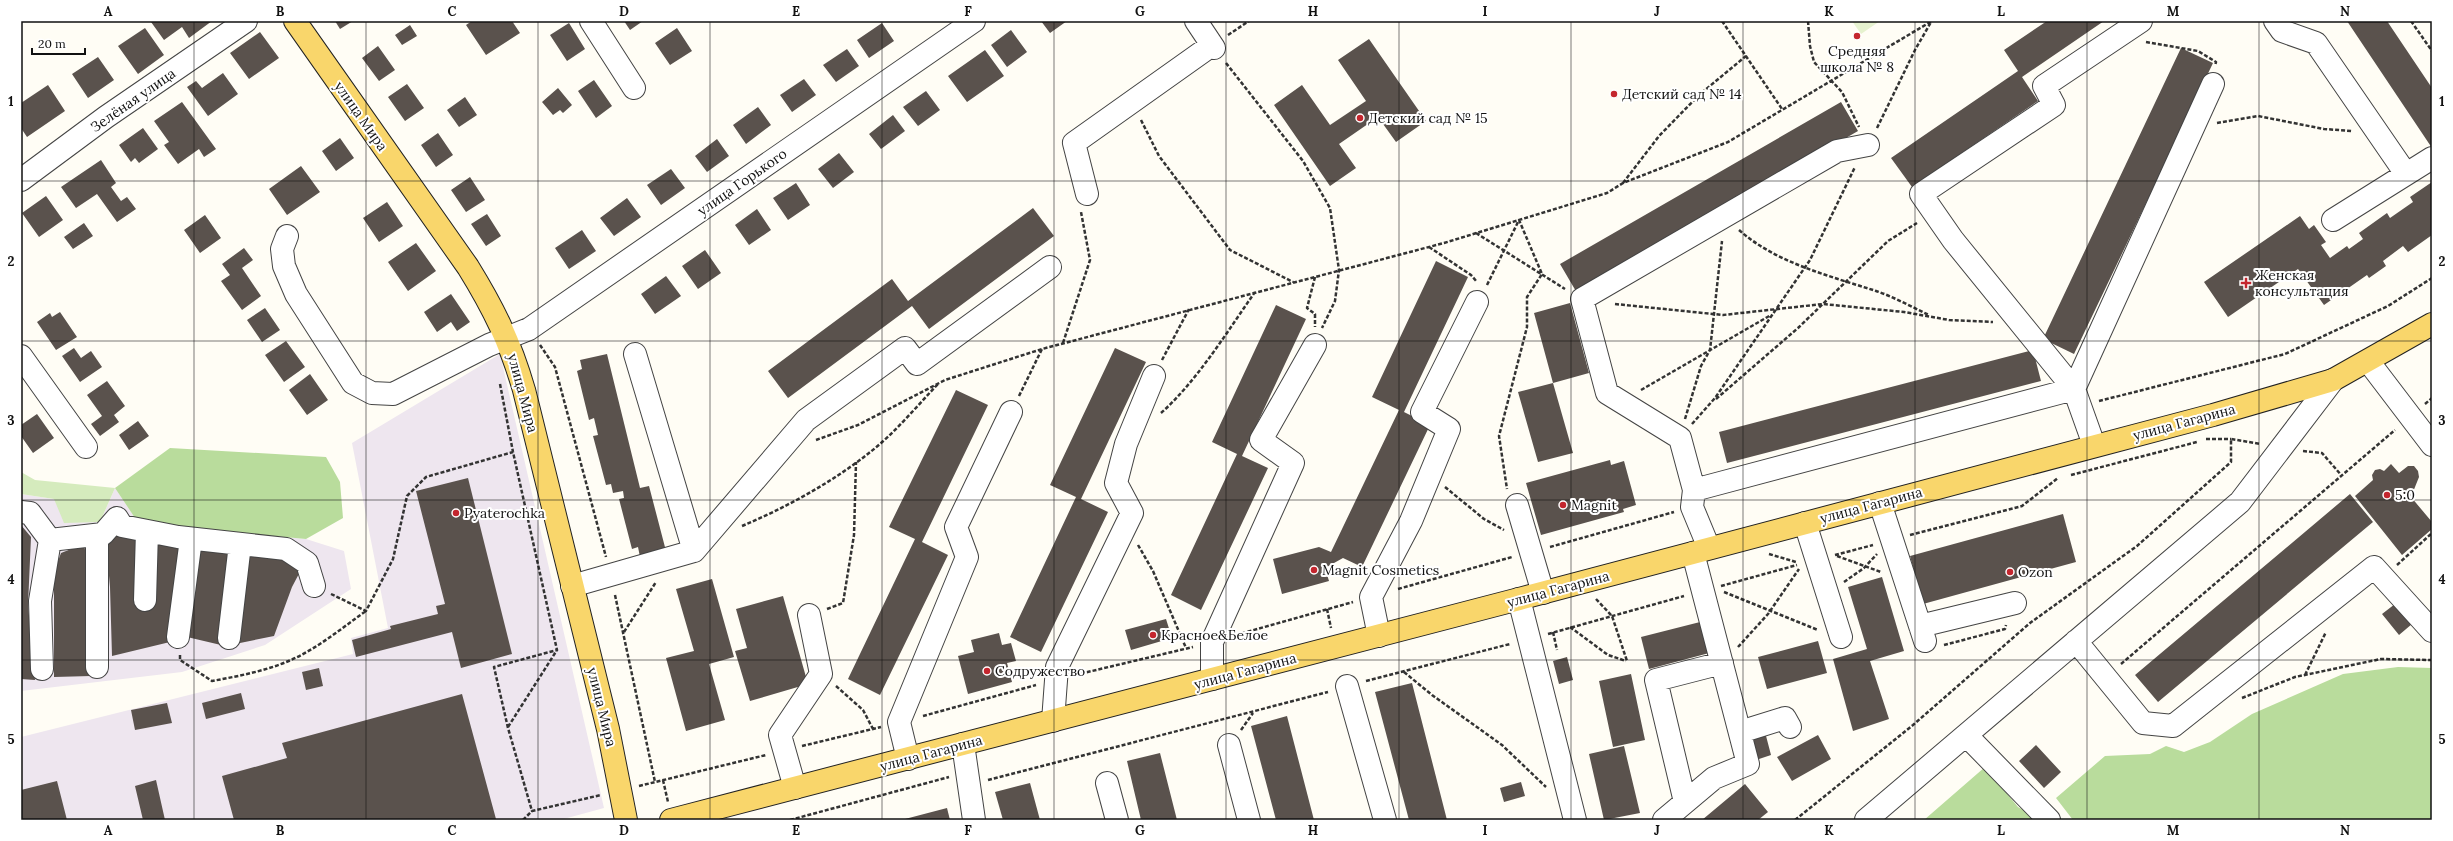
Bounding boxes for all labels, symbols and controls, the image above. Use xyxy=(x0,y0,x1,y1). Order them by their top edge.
text: A xyxy=(104,3,113,20)
text: B xyxy=(276,3,285,20)
text: C xyxy=(448,3,457,20)
text: D xyxy=(619,3,629,20)
text: E xyxy=(792,3,800,20)
text: F xyxy=(964,3,972,20)
text: G xyxy=(1135,3,1145,20)
text: H xyxy=(1308,3,1318,20)
text: I xyxy=(1482,3,1488,20)
text: J xyxy=(1654,3,1660,20)
text: K xyxy=(1824,3,1834,20)
text: L xyxy=(1997,3,2005,20)
text: M xyxy=(2167,3,2180,20)
text: N xyxy=(2340,3,2350,20)
scale bar xyxy=(32,30,85,56)
marker: Cредняя школа № 8 xyxy=(1852,31,1862,41)
text: 20 m xyxy=(38,36,66,51)
place label: Cредняя школа № 8 xyxy=(1820,42,1894,76)
street label: Зелёная улица xyxy=(87,64,179,136)
street label: улица Мира xyxy=(330,78,392,154)
place label: Детский сад № 14 xyxy=(1622,85,1742,103)
marker: Детский сад № 14 xyxy=(1609,89,1619,99)
text: 1 xyxy=(8,93,14,110)
text: 1 xyxy=(2439,93,2445,110)
place label: Детский сад № 15 xyxy=(1368,109,1488,127)
marker: Детский сад № 15 xyxy=(1355,113,1365,123)
street label: улица Горького xyxy=(694,144,790,220)
text: 2 xyxy=(8,253,15,270)
text: 2 xyxy=(2439,253,2446,270)
place label: Женская консультация xyxy=(2255,266,2349,300)
marker: Женская консультация xyxy=(2240,277,2252,289)
street label: улица Мира xyxy=(504,351,542,435)
street label: улица Гагарина xyxy=(2131,400,2237,444)
text: 3 xyxy=(7,412,15,429)
text: 3 xyxy=(2438,412,2446,429)
street label: улица Гагарина xyxy=(1818,483,1924,527)
place label: 5:0 xyxy=(2395,486,2415,504)
marker: 5:0 xyxy=(2382,490,2392,500)
place label: Magnit xyxy=(1571,496,1617,514)
marker: Magnit xyxy=(1558,500,1568,510)
place label: Pyaterochka xyxy=(464,504,545,522)
marker: Pyaterochka xyxy=(451,508,461,518)
place label: Magnit Cosmetics xyxy=(1322,561,1439,579)
place label: Ozon xyxy=(2018,563,2053,581)
marker: Magnit Cosmetics xyxy=(1309,565,1319,575)
street label: улица Гагарина xyxy=(1505,567,1611,611)
marker: Ozon xyxy=(2005,567,2015,577)
text: 4 xyxy=(7,571,15,588)
text: 4 xyxy=(2438,571,2446,588)
place label: Красное&Белое xyxy=(1161,626,1269,644)
marker: Красное&Белое xyxy=(1148,630,1158,640)
street label: улица Гагарина xyxy=(1192,649,1298,693)
place label: Содружество xyxy=(995,662,1085,680)
street label: улица Мира xyxy=(583,665,621,749)
marker: Содружество xyxy=(982,666,992,676)
text: 5 xyxy=(7,731,15,748)
street label: улица Гагарина xyxy=(878,731,984,775)
text: 5 xyxy=(2438,731,2446,748)
text: A xyxy=(104,822,113,839)
text: B xyxy=(276,822,285,839)
text: C xyxy=(448,822,457,839)
text: D xyxy=(619,822,629,839)
text: E xyxy=(792,822,800,839)
text: F xyxy=(964,822,972,839)
text: G xyxy=(1135,822,1145,839)
text: H xyxy=(1308,822,1318,839)
text: I xyxy=(1482,822,1488,839)
text: J xyxy=(1654,822,1660,839)
text: K xyxy=(1824,822,1834,839)
text: L xyxy=(1997,822,2005,839)
text: M xyxy=(2167,822,2180,839)
text: N xyxy=(2340,822,2350,839)

